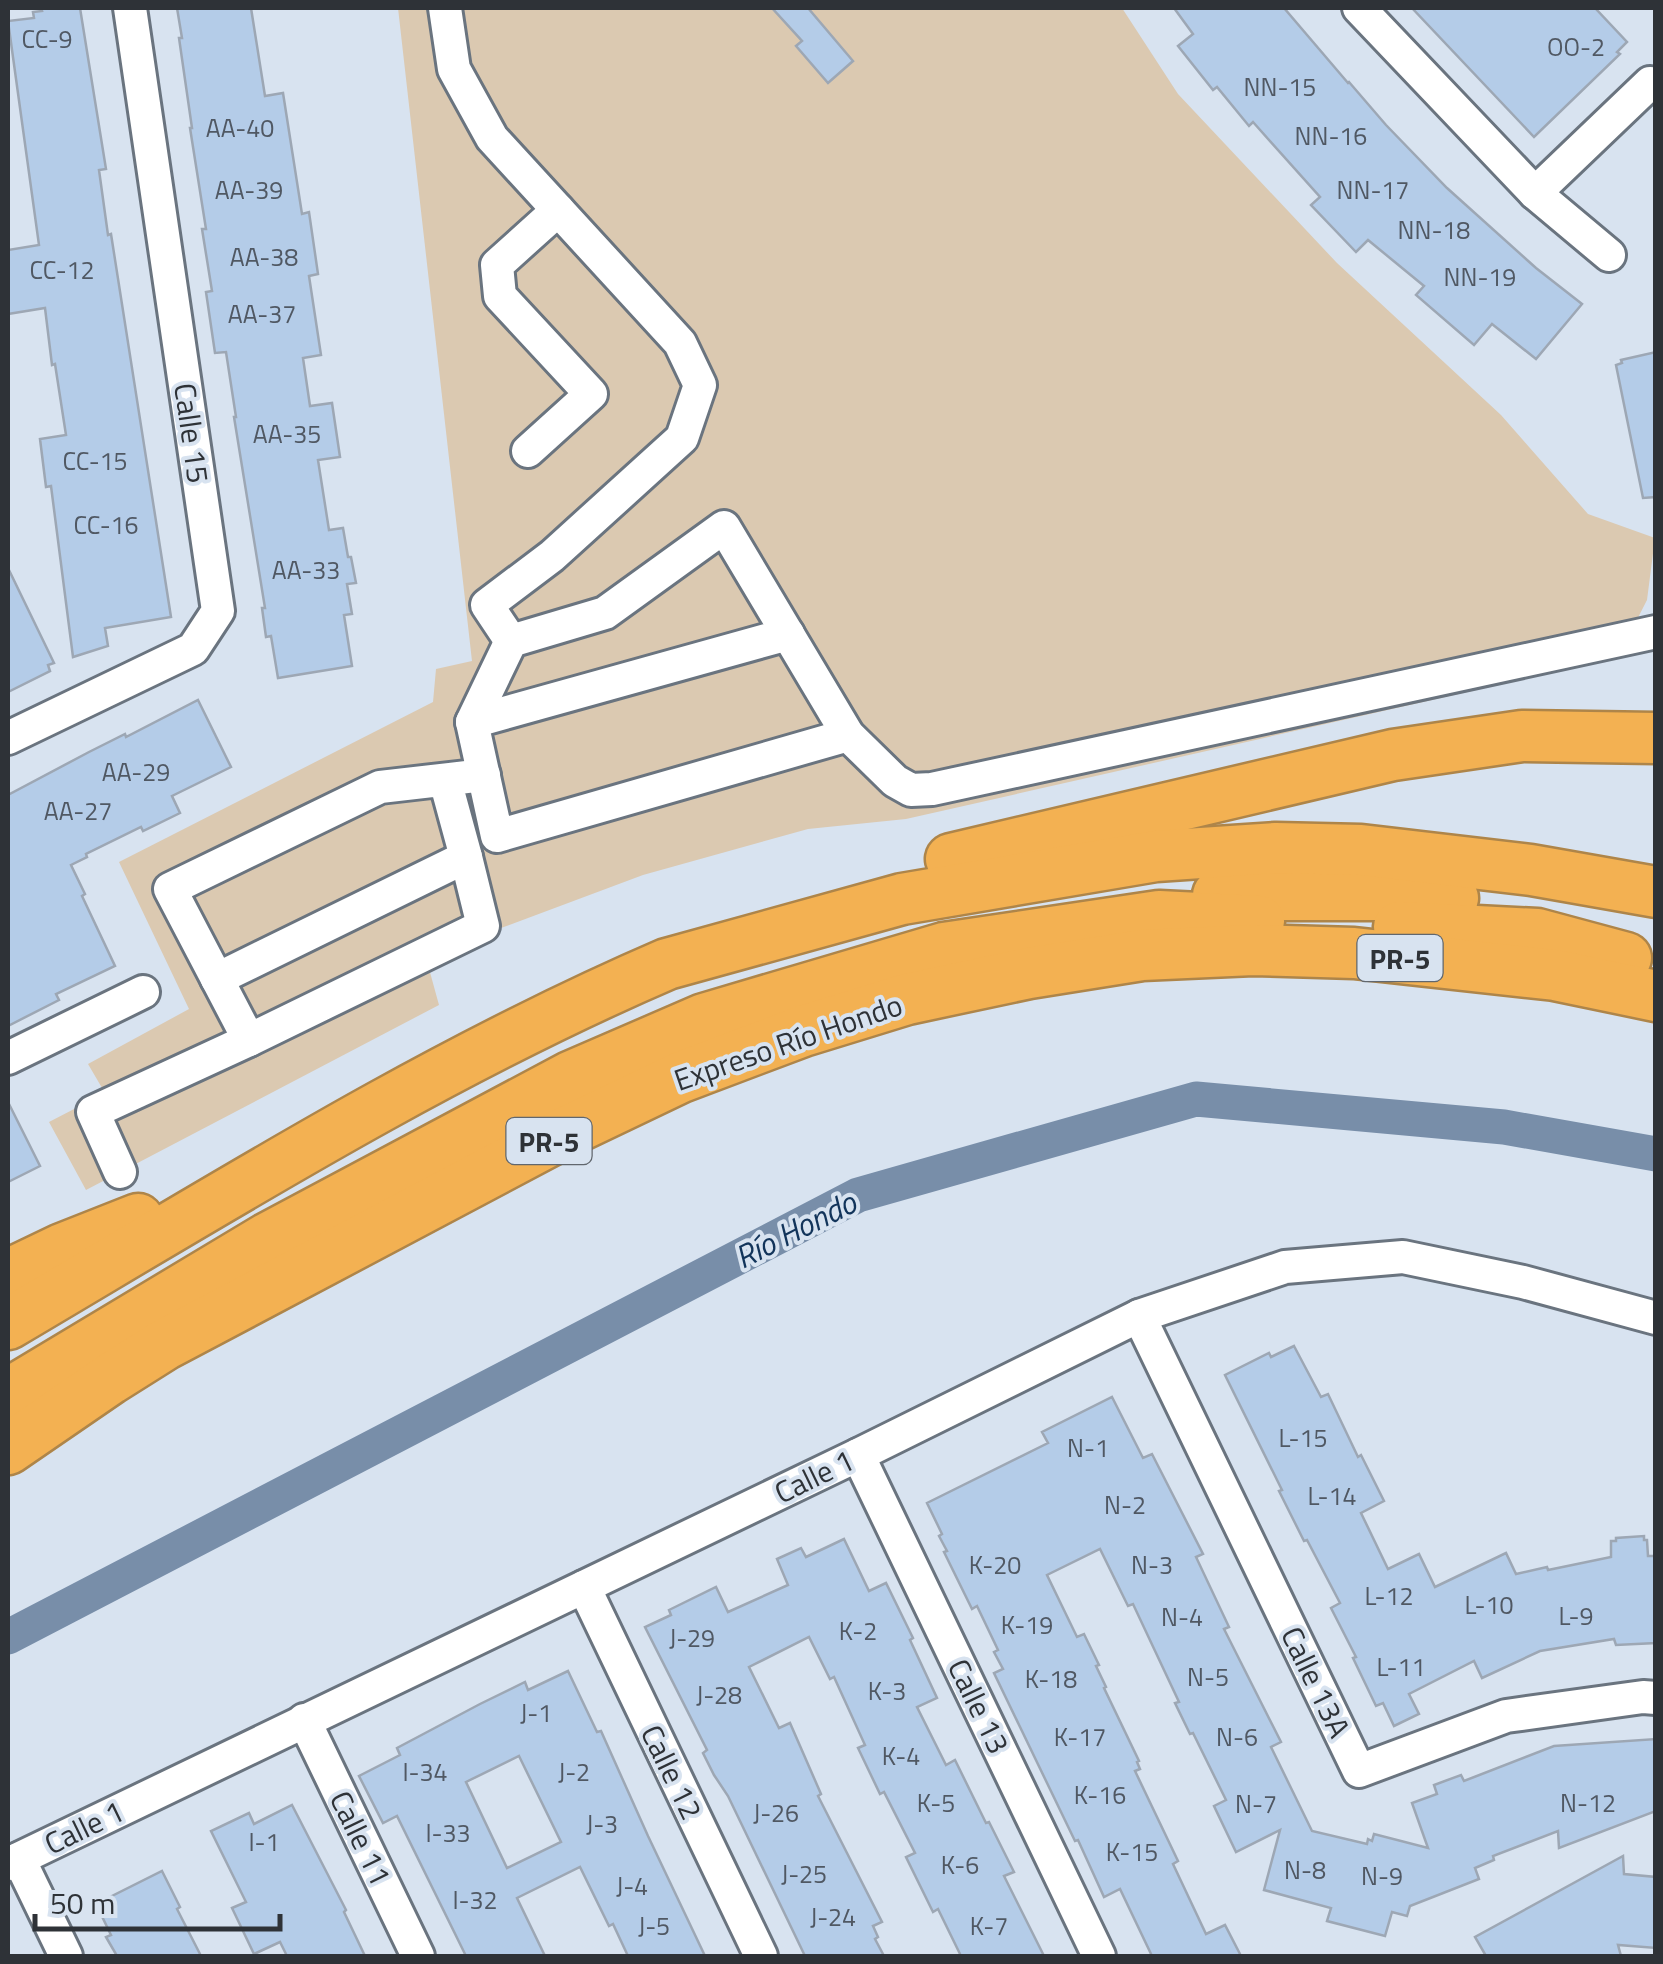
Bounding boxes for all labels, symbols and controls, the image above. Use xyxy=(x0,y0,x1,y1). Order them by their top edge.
house number: CC-9 xyxy=(21,20,73,58)
house number: OO-2 xyxy=(1547,28,1605,66)
house number: NN-15 xyxy=(1244,68,1316,106)
house number: AA-40 xyxy=(206,109,274,147)
house number: NN-16 xyxy=(1295,117,1367,155)
house number: AA-39 xyxy=(215,171,283,209)
house number: NN-17 xyxy=(1337,171,1409,209)
house number: NN-18 xyxy=(1398,211,1470,249)
house number: AA-38 xyxy=(230,238,298,276)
house number: CC-12 xyxy=(29,251,95,289)
house number: NN-19 xyxy=(1444,258,1516,296)
house number: AA-37 xyxy=(228,295,296,333)
street label: Calle 15 xyxy=(162,380,222,486)
house number: AA-35 xyxy=(253,415,321,453)
house number: CC-15 xyxy=(62,442,128,480)
house number: CC-16 xyxy=(73,506,139,544)
house number: AA-33 xyxy=(272,551,340,589)
house number: AA-29 xyxy=(102,753,170,791)
house number: AA-27 xyxy=(44,792,112,830)
road number: PR-5 xyxy=(1358,935,1442,981)
street label: Expreso Río Hondo xyxy=(668,981,908,1103)
road number: PR-5 xyxy=(506,1118,592,1164)
water label: Río Hondo xyxy=(726,1177,865,1280)
house number: L-15 xyxy=(1278,1419,1328,1457)
house number: N-1 xyxy=(1067,1429,1109,1467)
street label: Calle 1 xyxy=(766,1437,862,1515)
house number: L-14 xyxy=(1307,1477,1357,1515)
house number: N-2 xyxy=(1104,1486,1146,1524)
house number: K-20 xyxy=(969,1546,1021,1584)
house number: N-3 xyxy=(1131,1546,1173,1584)
house number: L-12 xyxy=(1364,1577,1414,1615)
house number: L-10 xyxy=(1464,1586,1514,1624)
house number: L-9 xyxy=(1558,1597,1594,1635)
house number: N-4 xyxy=(1161,1598,1203,1636)
house number: K-19 xyxy=(1001,1606,1053,1644)
house number: K-2 xyxy=(839,1612,877,1650)
house number: J-29 xyxy=(669,1619,715,1657)
street label: Calle 13A xyxy=(1269,1619,1363,1745)
house number: L-11 xyxy=(1376,1648,1426,1686)
street label: Calle 13 xyxy=(936,1651,1022,1761)
house number: N-5 xyxy=(1187,1658,1229,1696)
house number: K-18 xyxy=(1025,1660,1077,1698)
house number: K-3 xyxy=(868,1672,906,1710)
house number: J-28 xyxy=(696,1676,742,1714)
house number: J-1 xyxy=(520,1694,552,1732)
street label: Calle 12 xyxy=(629,1717,715,1827)
house number: K-17 xyxy=(1054,1718,1106,1756)
house number: N-6 xyxy=(1216,1718,1258,1756)
house number: K-4 xyxy=(882,1737,920,1775)
house number: I-34 xyxy=(402,1753,448,1791)
house number: J-2 xyxy=(558,1753,590,1791)
house number: K-16 xyxy=(1074,1776,1126,1814)
street label: Calle 11 xyxy=(318,1783,404,1893)
house number: K-5 xyxy=(917,1784,955,1822)
house number: N-12 xyxy=(1560,1784,1616,1822)
house number: N-7 xyxy=(1235,1785,1277,1823)
street label: Calle 1 xyxy=(36,1788,132,1866)
house number: J-26 xyxy=(753,1794,799,1832)
house number: J-3 xyxy=(586,1805,618,1843)
house number: I-33 xyxy=(425,1814,471,1852)
house number: I-1 xyxy=(248,1823,280,1861)
house number: K-15 xyxy=(1106,1833,1158,1871)
house number: K-6 xyxy=(941,1846,979,1884)
house number: N-8 xyxy=(1284,1851,1326,1889)
house number: J-25 xyxy=(781,1855,827,1893)
house number: N-9 xyxy=(1361,1857,1403,1895)
house number: J-4 xyxy=(616,1867,648,1905)
scale bar xyxy=(35,1869,280,1931)
text: 50 m xyxy=(50,1880,115,1926)
house number: I-32 xyxy=(452,1881,498,1919)
house number: J-24 xyxy=(810,1898,856,1936)
house number: J-5 xyxy=(638,1907,670,1945)
house number: K-7 xyxy=(970,1907,1008,1945)

